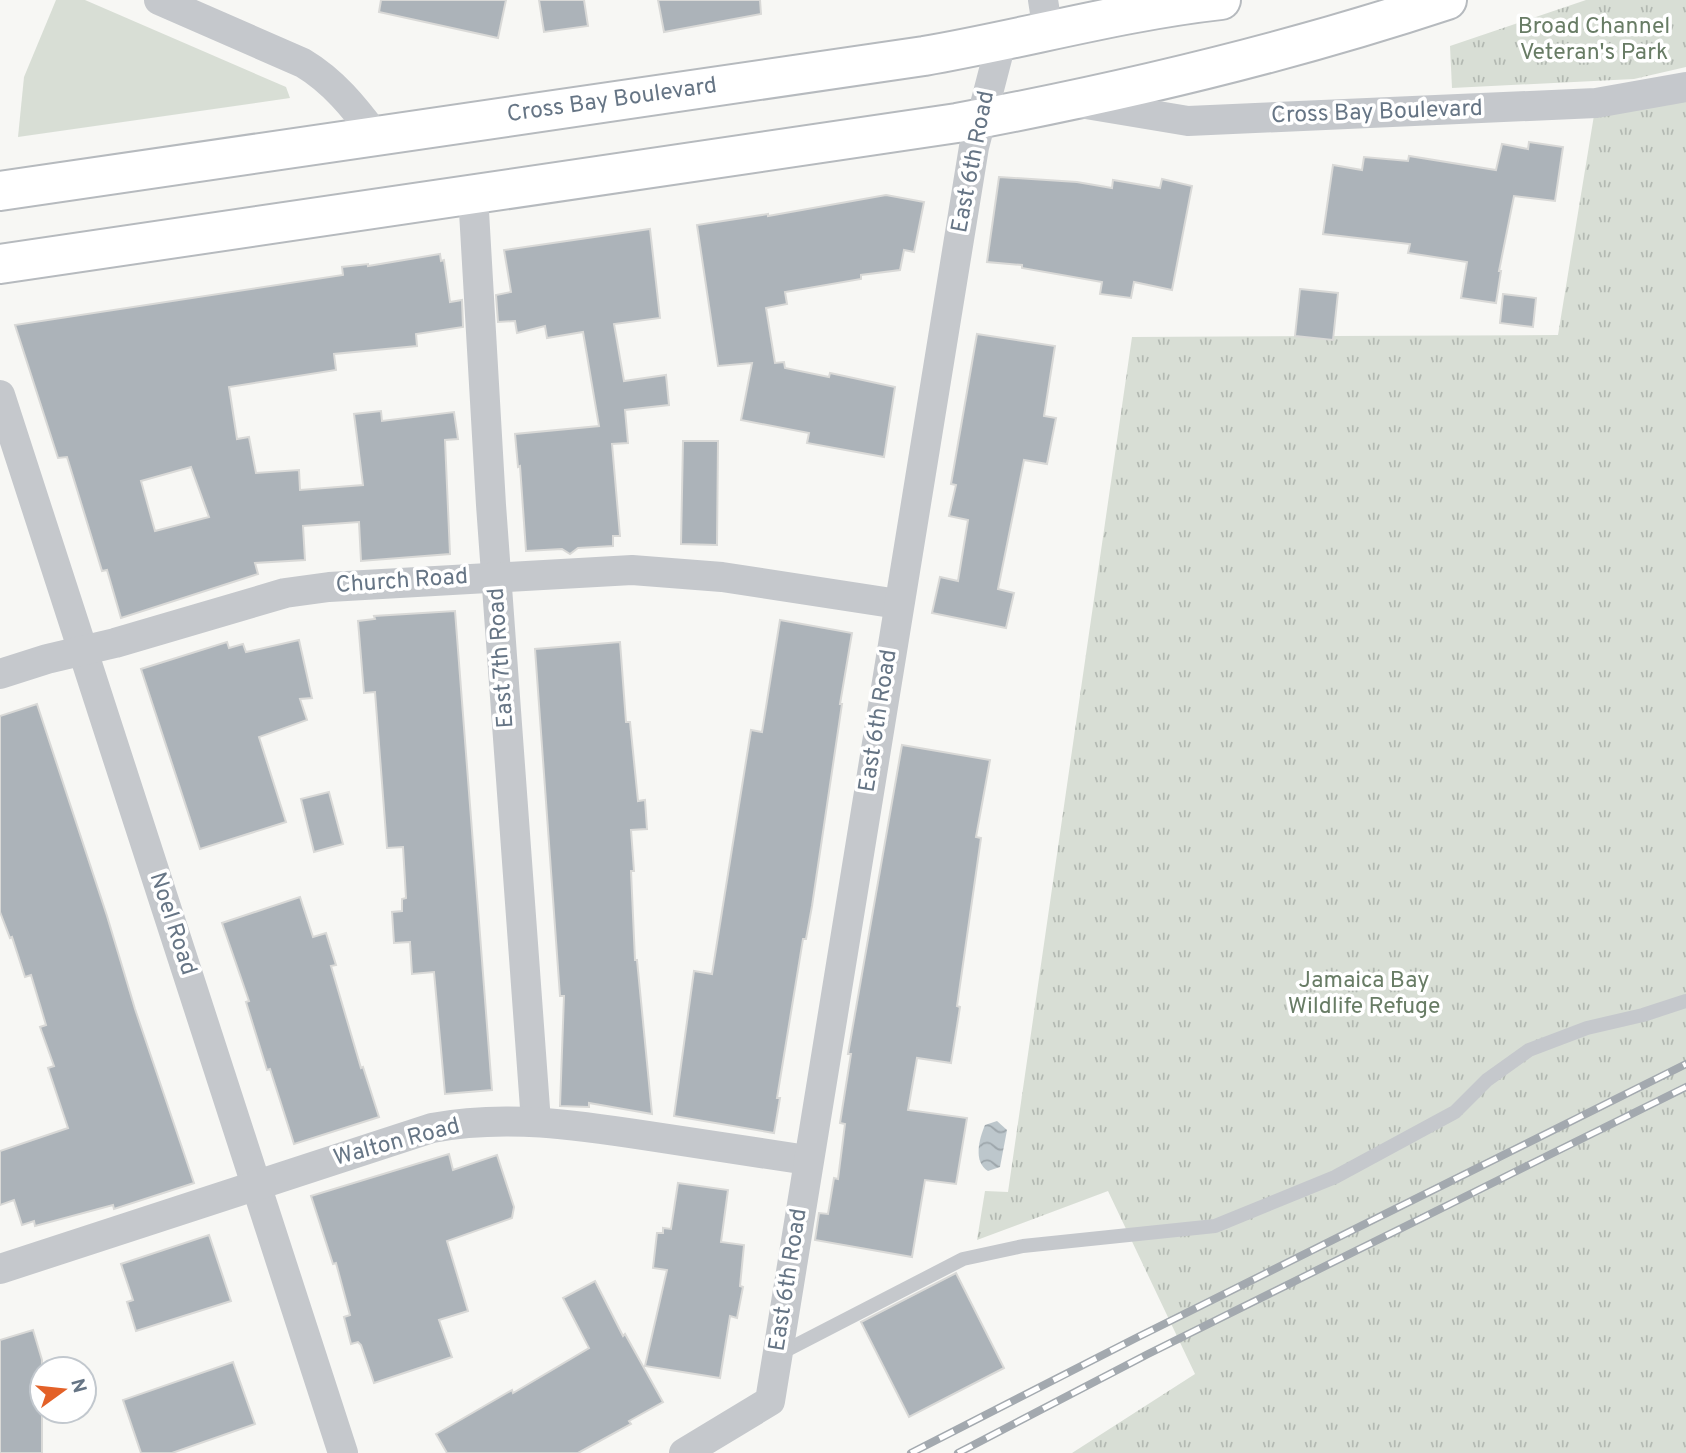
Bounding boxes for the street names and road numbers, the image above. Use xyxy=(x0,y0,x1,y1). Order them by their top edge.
street label: Cross Bay Boulevard xyxy=(505,72,719,130)
street label: East 6th Road xyxy=(946,89,1002,235)
street label: Cross Bay Boulevard xyxy=(1271,95,1483,131)
street label: Church Road xyxy=(335,563,469,601)
street label: East 7th Road xyxy=(483,587,521,729)
street label: East 6th Road xyxy=(853,648,905,794)
street label: Noel Road xyxy=(142,869,202,979)
street label: Walton Road xyxy=(331,1112,463,1174)
street label: East 6th Road xyxy=(763,1207,815,1353)

